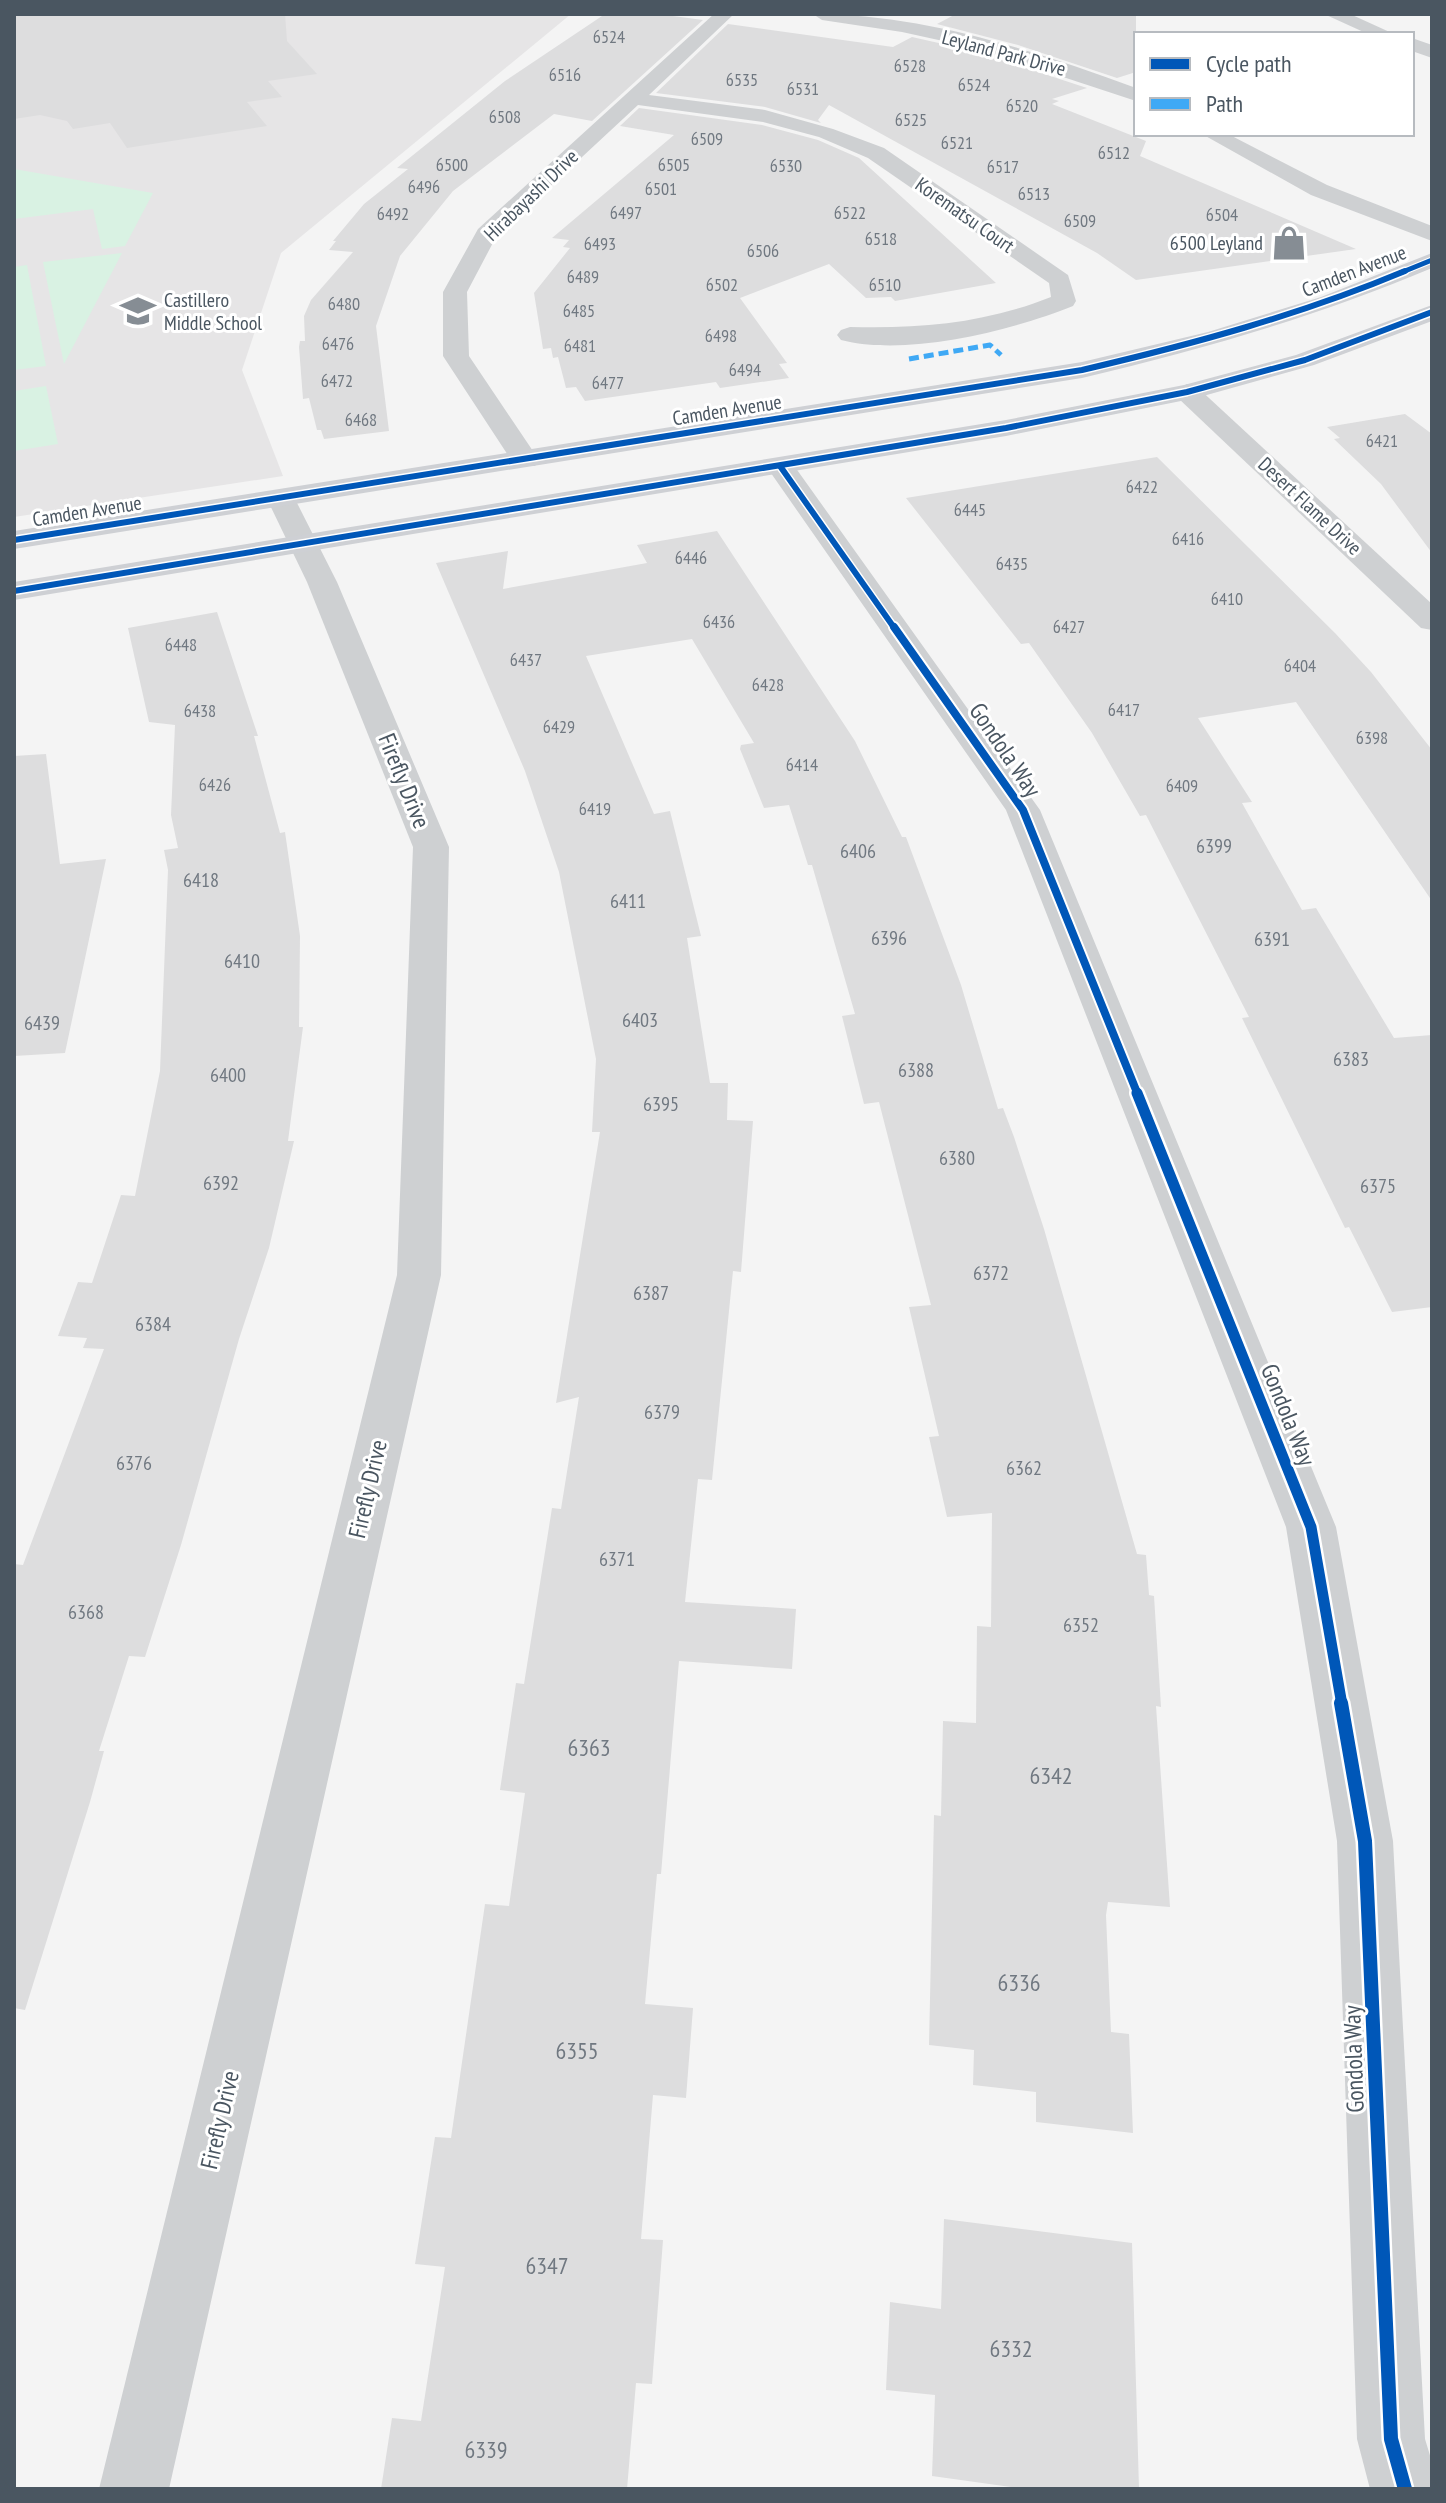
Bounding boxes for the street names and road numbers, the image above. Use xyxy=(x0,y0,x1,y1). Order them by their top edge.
street label: Leyland Park Drive xyxy=(939,24,1069,82)
street label: Hirabayashi Drive xyxy=(478,144,584,246)
street label: Korematsu Court xyxy=(910,171,1020,259)
street label: Camden Avenue xyxy=(1298,239,1410,303)
street label: Camden Avenue xyxy=(671,389,783,431)
street label: Desert Flame Drive xyxy=(1253,451,1367,561)
street label: Camden Avenue xyxy=(31,490,143,532)
street label: Gondola Way xyxy=(963,697,1048,803)
street label: Firefly Drive xyxy=(371,729,438,833)
street label: Gondola Way xyxy=(1254,1359,1323,1470)
street label: Firefly Drive xyxy=(341,1437,394,1541)
street label: Gondola Way xyxy=(1336,2005,1371,2113)
street label: Firefly Drive xyxy=(193,2068,246,2172)

